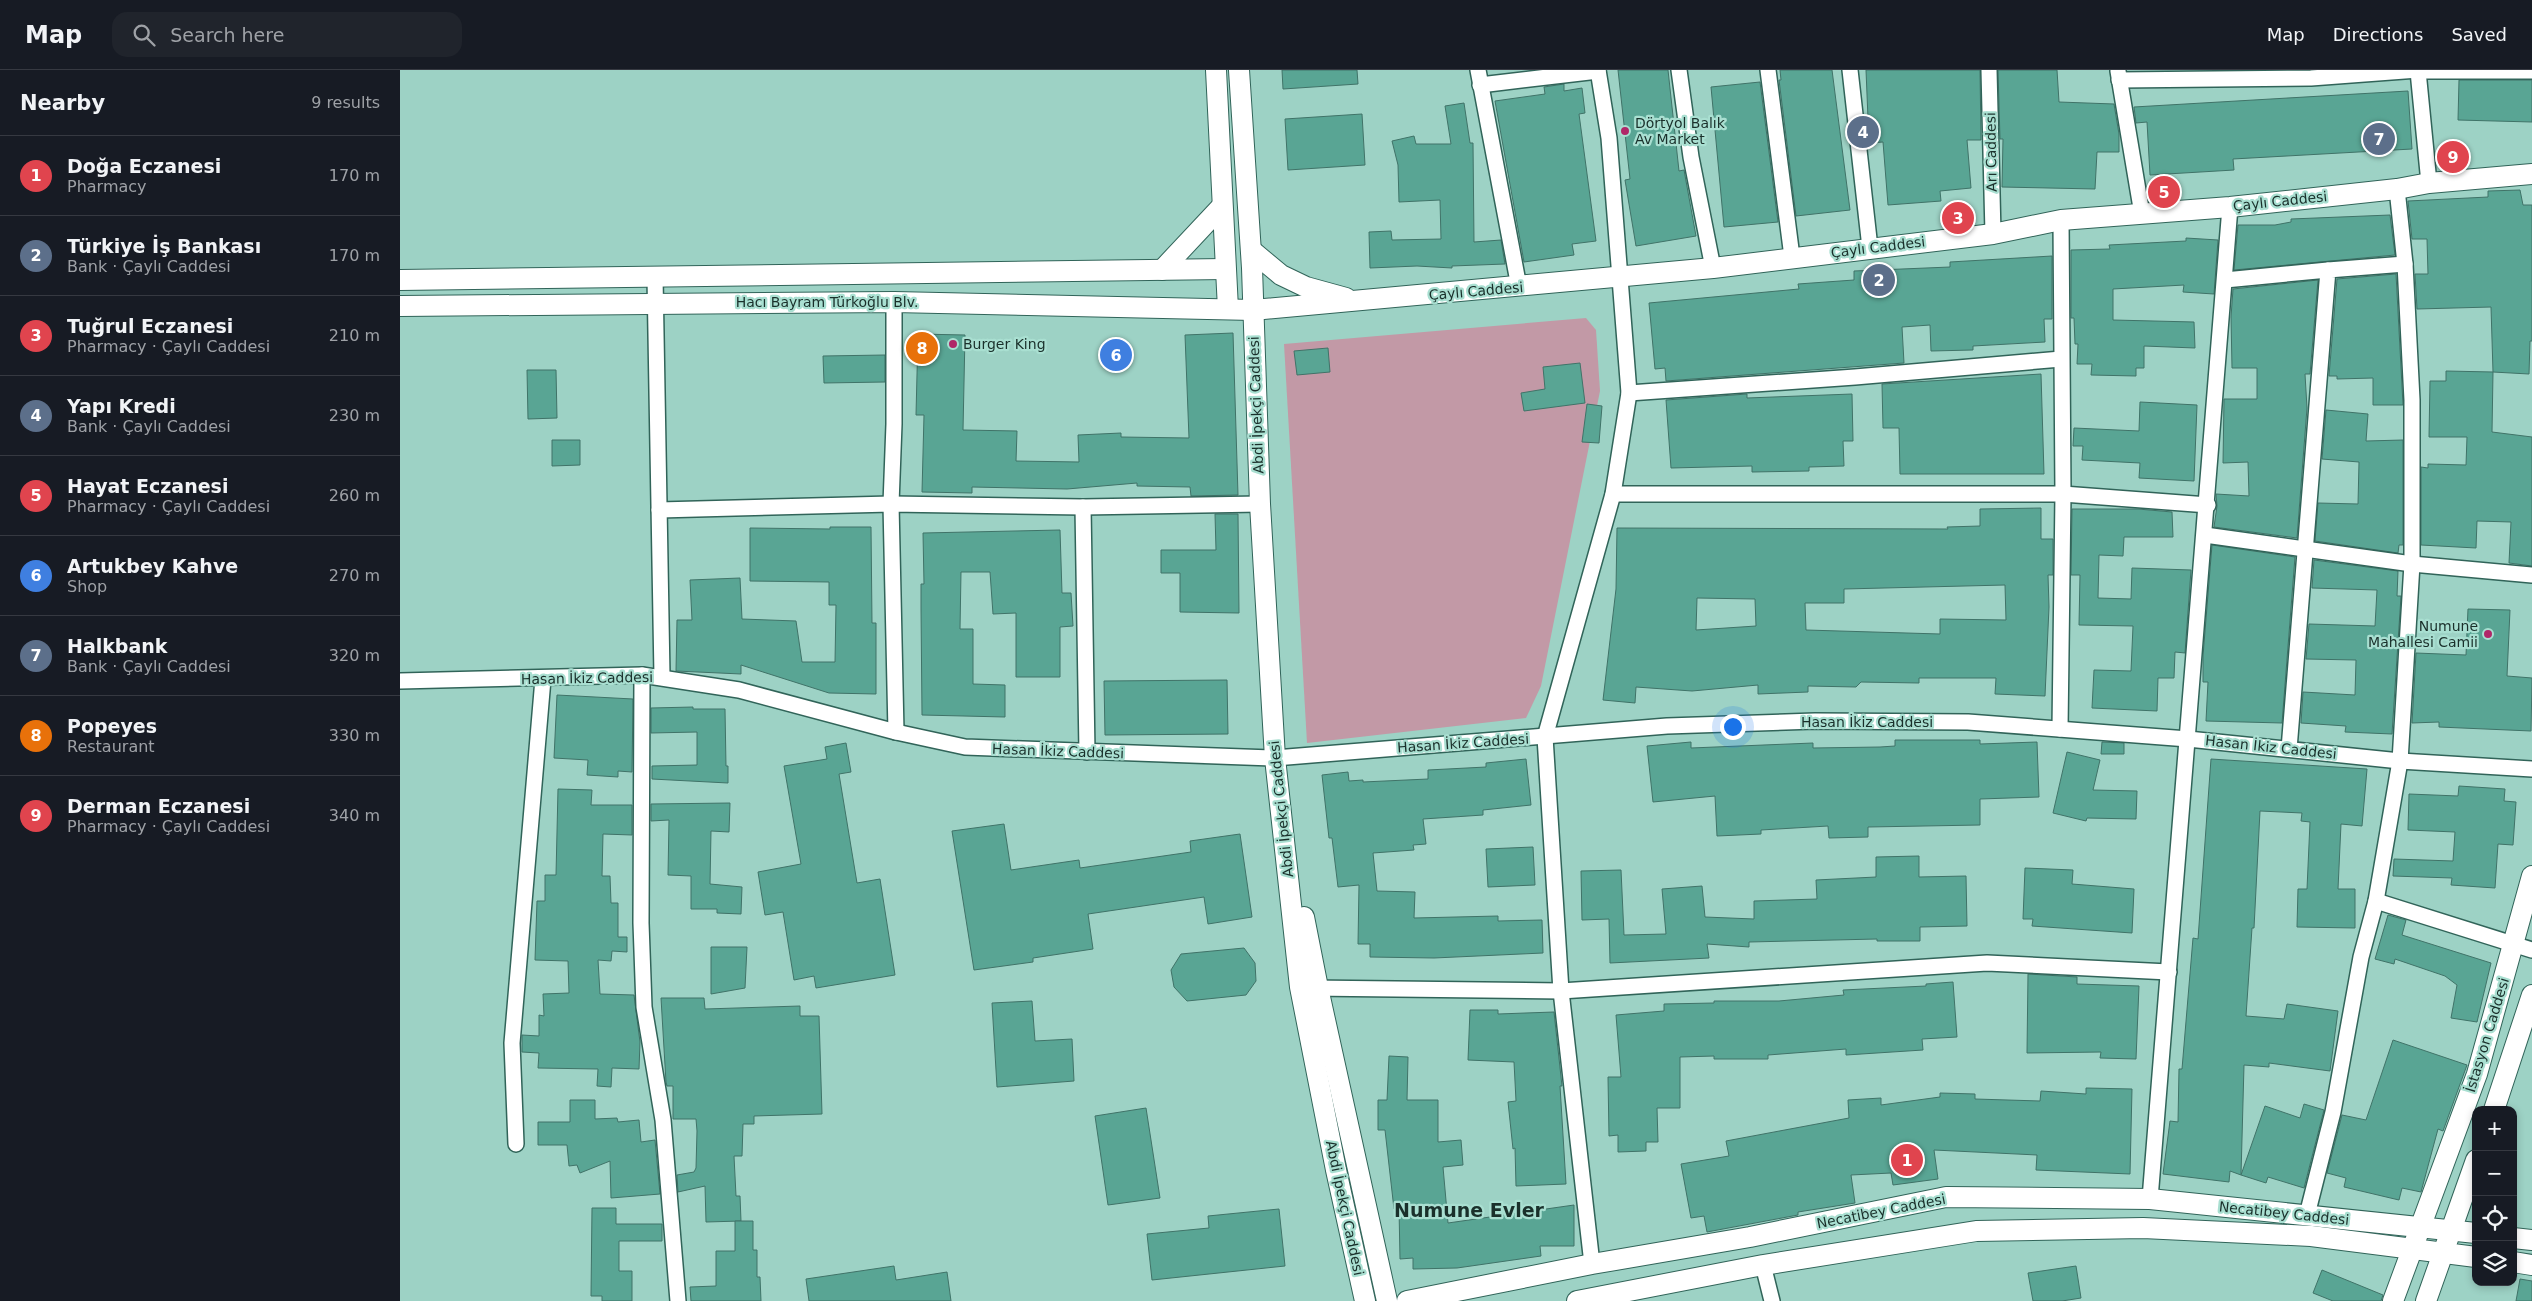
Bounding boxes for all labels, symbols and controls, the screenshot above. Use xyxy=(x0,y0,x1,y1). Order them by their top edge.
search box xyxy=(112,12,462,57)
text: Map xyxy=(25,21,82,49)
icon: search xyxy=(130,21,158,49)
text: Search here xyxy=(170,24,284,46)
text: Map xyxy=(2267,24,2305,45)
text: Directions xyxy=(2333,24,2423,45)
text: Saved xyxy=(2451,24,2507,45)
text: Nearby xyxy=(20,91,105,115)
text: 9 results xyxy=(311,93,380,112)
street label: Arı Caddesi xyxy=(1982,112,2000,192)
pin: 4 xyxy=(1847,113,1879,151)
place label: Dörtyol Balık Av Market xyxy=(1635,115,1726,147)
pin: 7 xyxy=(2363,120,2395,158)
marker: Dörtyol Balık Av Market xyxy=(1619,125,1631,137)
pin: 9 xyxy=(2437,138,2469,176)
text: Doğa Eczanesi xyxy=(67,155,221,177)
text: 1 xyxy=(30,166,42,185)
text: 170 m xyxy=(329,166,380,185)
pin: 5 xyxy=(2148,173,2180,211)
text: Pharmacy xyxy=(67,177,147,196)
street label: Çaylı Caddesi xyxy=(2232,188,2328,214)
pin: 3 xyxy=(1942,199,1974,237)
street label: Çaylı Caddesi xyxy=(1830,233,1926,261)
text: Türkiye İş Bankası xyxy=(67,235,261,257)
text: 2 xyxy=(30,246,42,265)
text: 170 m xyxy=(329,246,380,265)
text: Bank · Çaylı Caddesi xyxy=(67,257,231,276)
pin: 2 xyxy=(1863,261,1895,299)
street label: Çaylı Caddesi xyxy=(1428,279,1524,303)
street label: Hacı Bayram Türkoğlu Blv. xyxy=(736,294,918,310)
text: Tuğrul Eczanesi xyxy=(67,315,233,337)
text: 3 xyxy=(30,326,42,345)
text: 210 m xyxy=(329,326,380,345)
pin: 8 xyxy=(906,329,938,367)
place label: Burger King xyxy=(963,336,1046,352)
pin: 6 xyxy=(1100,336,1132,374)
street label: Abdi İpekçi Caddesi xyxy=(1245,336,1266,474)
text: Pharmacy · Çaylı Caddesi xyxy=(67,337,270,356)
marker: Burger King xyxy=(947,338,959,350)
text: Yapı Kredi xyxy=(67,395,176,417)
text: 4 xyxy=(30,406,42,425)
text: 230 m xyxy=(329,406,380,425)
text: Bank · Çaylı Caddesi xyxy=(67,417,231,436)
text: Hayat Eczanesi xyxy=(67,475,228,497)
text: 5 xyxy=(30,486,42,505)
text: 260 m xyxy=(329,486,380,505)
text: Pharmacy · Çaylı Caddesi xyxy=(67,497,270,516)
text: Artukbey Kahve xyxy=(67,555,238,577)
text: 6 xyxy=(30,566,42,585)
text: 270 m xyxy=(329,566,380,585)
text: Shop xyxy=(67,577,107,596)
place label: Numune Mahallesi Camii xyxy=(2368,618,2478,650)
marker: Numune Mahallesi Camii xyxy=(2482,628,2494,640)
text: Halkbank xyxy=(67,635,167,657)
text: 7 xyxy=(30,646,42,665)
text: 320 m xyxy=(329,646,380,665)
text: Bank · Çaylı Caddesi xyxy=(67,657,231,676)
street label: Hasan İkiz Caddesi xyxy=(521,668,653,687)
street label: Hasan İkiz Caddesi xyxy=(1801,713,1933,730)
your location xyxy=(1720,714,1746,740)
text: Popeyes xyxy=(67,715,157,737)
text: 8 xyxy=(30,726,42,745)
text: 330 m xyxy=(329,726,380,745)
street label: Hasan İkiz Caddesi xyxy=(1396,729,1529,756)
street label: Hasan İkiz Caddesi xyxy=(2204,731,2338,762)
text: Restaurant xyxy=(67,737,155,756)
street label: Hasan İkiz Caddesi xyxy=(992,740,1124,761)
street label: Abdi İpekçi Caddesi xyxy=(1265,740,1296,878)
text: Derman Eczanesi xyxy=(67,795,250,817)
text: 9 xyxy=(30,806,42,825)
text: 340 m xyxy=(329,806,380,825)
text: Pharmacy · Çaylı Caddesi xyxy=(67,817,270,836)
street label: İstasyon Caddesi xyxy=(2461,976,2512,1094)
map controls xyxy=(2472,1106,2517,1286)
button: + xyxy=(2472,1106,2517,1151)
street label: Abdi İpekçi Caddesi xyxy=(1323,1139,1368,1277)
pin: 1 xyxy=(1891,1141,1923,1179)
button: − xyxy=(2472,1151,2517,1196)
street label: Necatibey Caddesi xyxy=(1815,1191,1947,1231)
button: locate xyxy=(2472,1196,2517,1241)
street label: Necatibey Caddesi xyxy=(2218,1198,2350,1228)
district label: Numune Evler xyxy=(1394,1199,1545,1221)
button: layers xyxy=(2472,1241,2517,1286)

